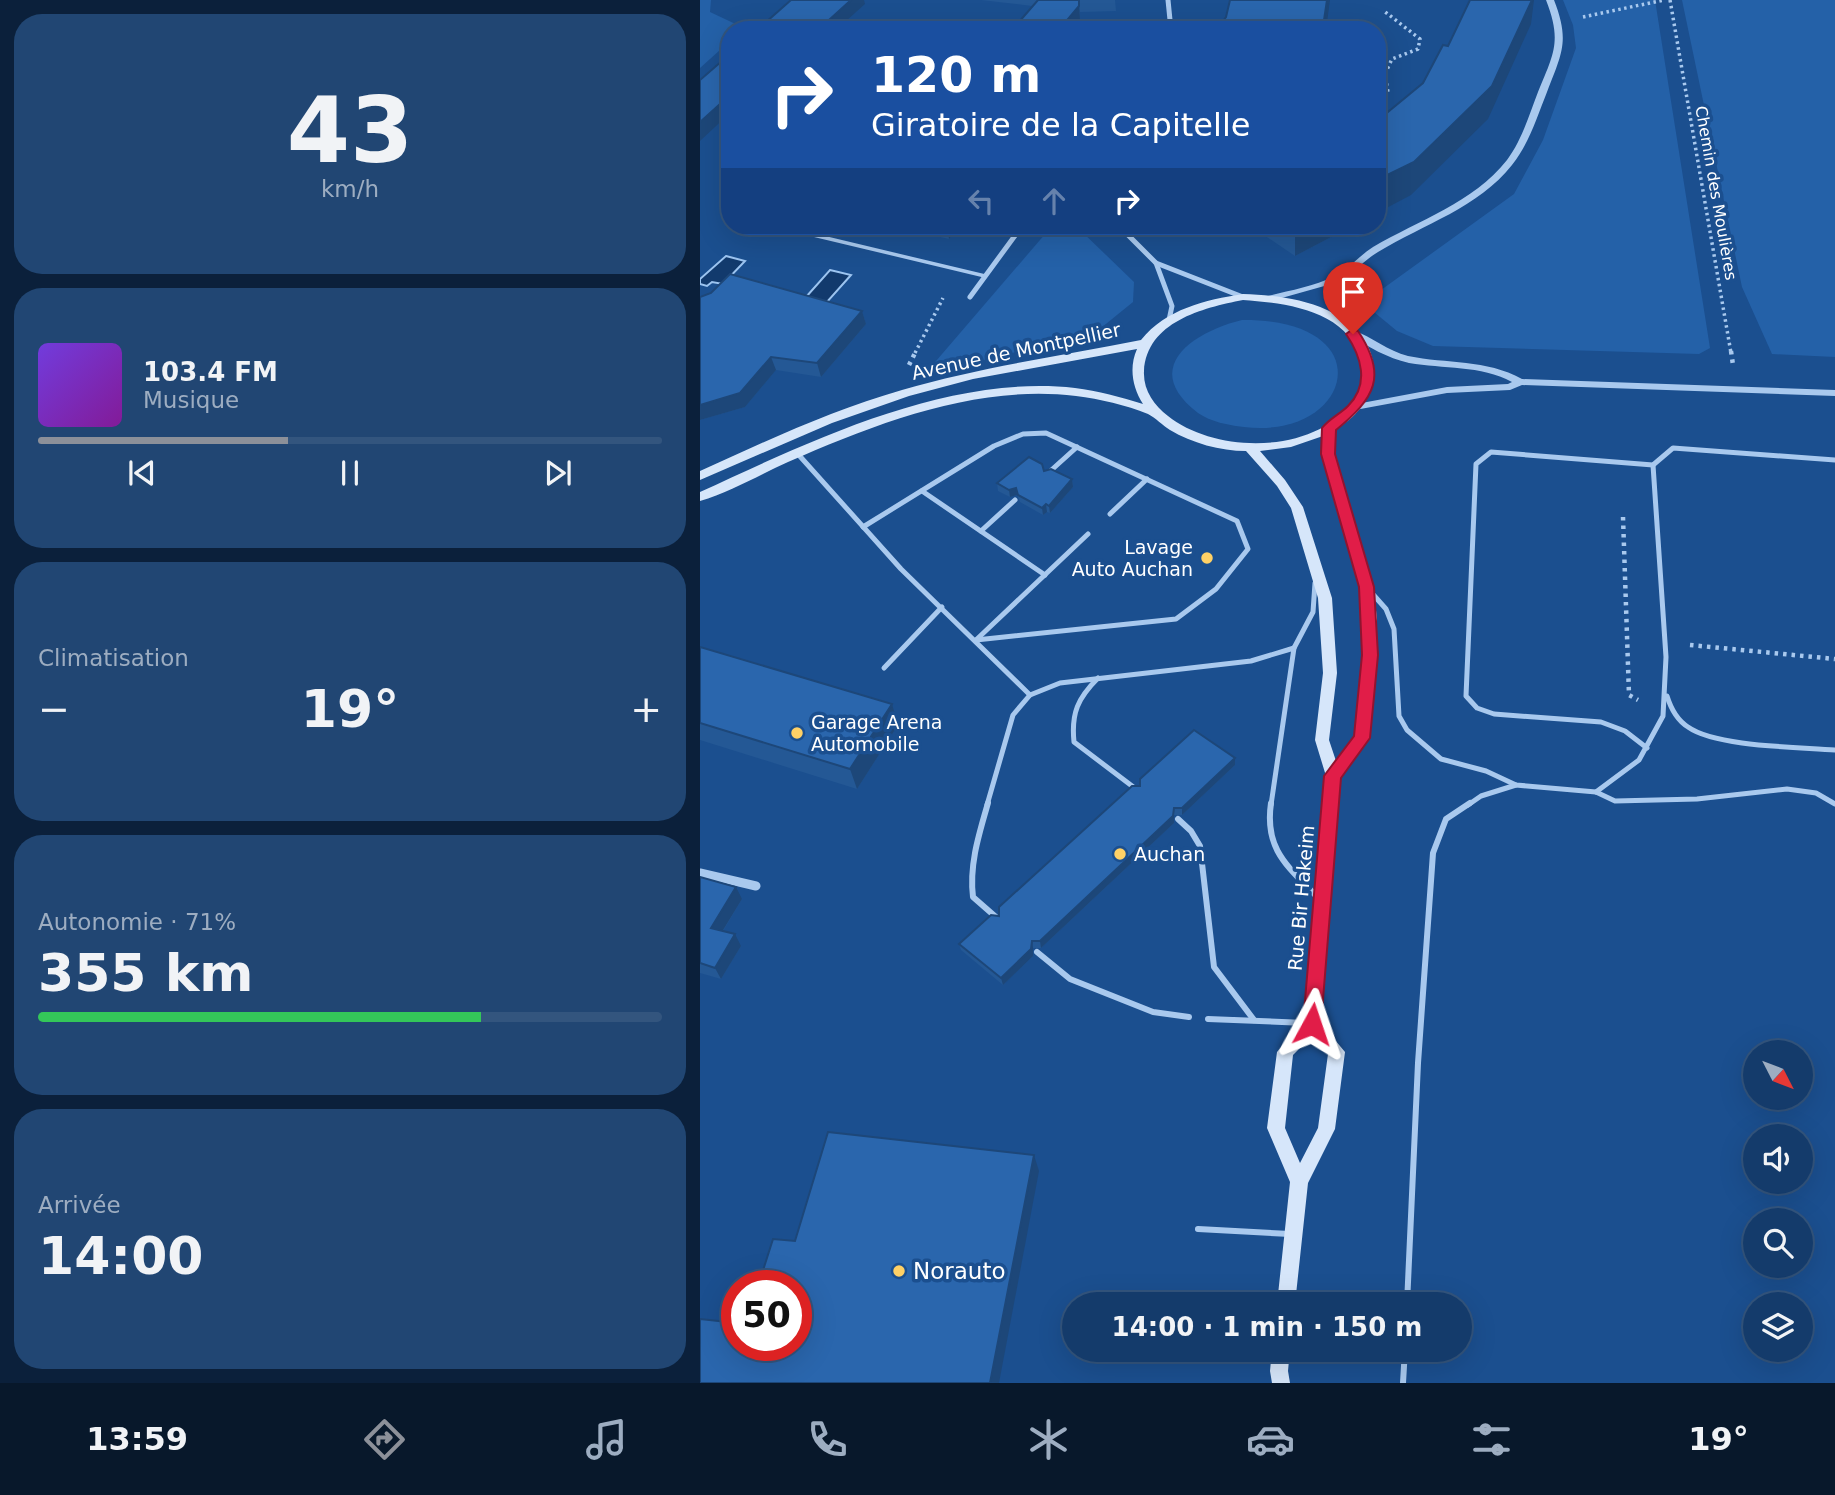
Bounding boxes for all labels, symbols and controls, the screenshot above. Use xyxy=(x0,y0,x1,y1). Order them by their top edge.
text: 120 m xyxy=(871,47,1041,104)
icon: right xyxy=(756,49,847,140)
text: 43 xyxy=(287,78,413,183)
street label: Chemin des Moulières xyxy=(1691,104,1741,282)
text: Giratoire de la Capitelle xyxy=(871,106,1250,144)
text: km/h xyxy=(321,176,379,202)
icon: left xyxy=(962,182,1000,220)
icon: ahead xyxy=(1035,182,1073,220)
icon: right xyxy=(1108,182,1146,220)
pin xyxy=(1323,262,1383,334)
icon: arrive xyxy=(1334,273,1372,311)
street label: Avenue de Montpellier xyxy=(910,318,1123,384)
text: 103.4 FM xyxy=(143,357,278,387)
text: Musique xyxy=(143,387,239,413)
icon: previous xyxy=(123,454,161,492)
icon: pause xyxy=(331,454,369,492)
icon: next xyxy=(539,454,577,492)
place label: Lavage Auto Auchan xyxy=(1072,536,1193,580)
marker: Lavage Auto Auchan xyxy=(1199,550,1215,566)
text: Climatisation xyxy=(38,645,189,671)
text: 19° xyxy=(301,679,399,739)
text: − xyxy=(38,687,70,731)
text: + xyxy=(630,687,662,731)
place label: Garage Arena Automobile xyxy=(811,711,942,755)
marker: Garage Arena Automobile xyxy=(789,725,805,741)
street label: Rue Bir Hakeim xyxy=(1284,824,1318,972)
place label: Auchan xyxy=(1134,843,1205,865)
marker: Auchan xyxy=(1112,846,1128,862)
text: Autonomie · 71% xyxy=(38,909,236,935)
text: 355 km xyxy=(38,943,253,1003)
position arrow xyxy=(1275,987,1349,1061)
north arrow xyxy=(1743,1040,1813,1110)
map controls xyxy=(1743,1040,1813,1362)
button: sound xyxy=(1743,1124,1813,1194)
text: Arrivée xyxy=(38,1192,121,1218)
button: search xyxy=(1743,1208,1813,1278)
text: 14:00 xyxy=(38,1226,204,1286)
place label: Norauto xyxy=(913,1258,1006,1284)
marker: Norauto xyxy=(891,1263,907,1279)
speed limit sign: 50 xyxy=(721,1270,812,1361)
button: layers xyxy=(1743,1292,1813,1362)
text: 14:00 · 1 min · 150 m xyxy=(1112,1312,1422,1342)
icon: directions xyxy=(360,1415,409,1464)
icon: music xyxy=(582,1415,631,1464)
icon: phone xyxy=(803,1415,852,1464)
icon: climate xyxy=(1024,1415,1073,1464)
icon: car xyxy=(1246,1415,1295,1464)
icon: filters xyxy=(1467,1415,1516,1464)
text: 13:59 xyxy=(86,1420,188,1458)
text: 19° xyxy=(1688,1420,1749,1458)

